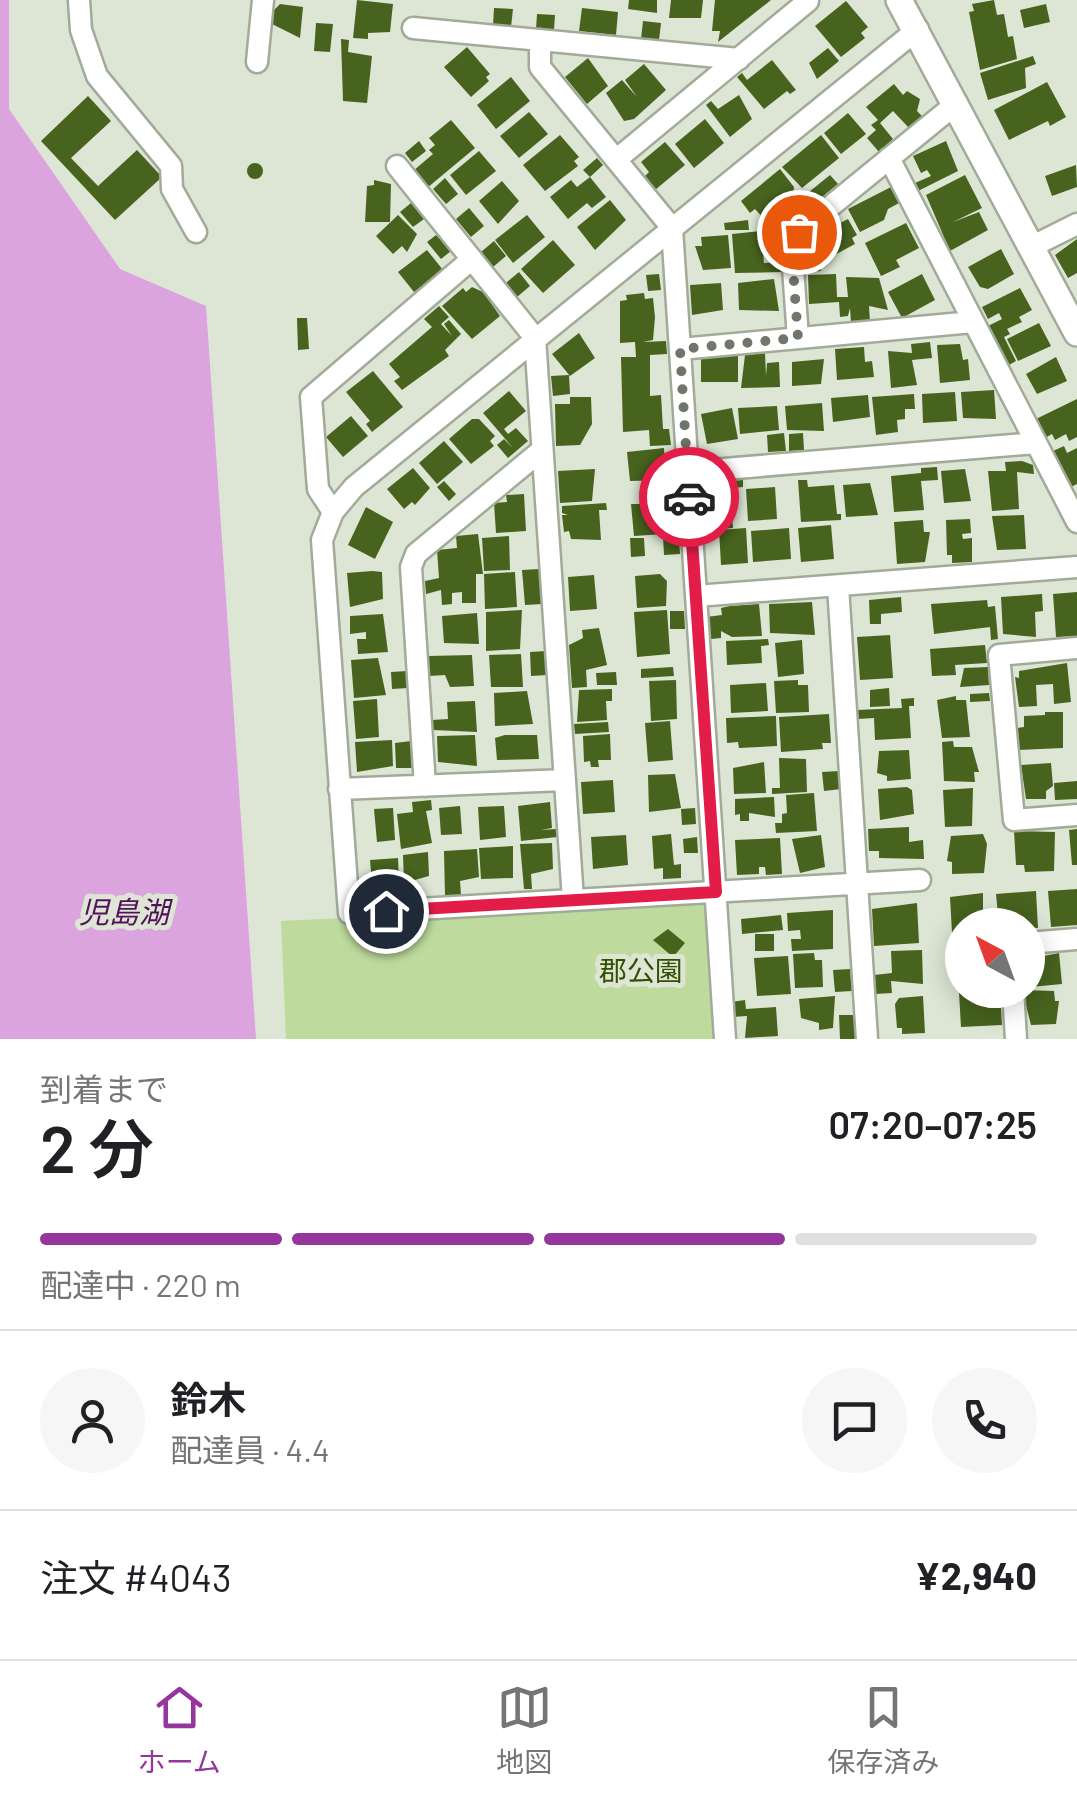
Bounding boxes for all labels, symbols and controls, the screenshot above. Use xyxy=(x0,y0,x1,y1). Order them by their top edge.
pin xyxy=(757,190,842,275)
icon: bag xyxy=(772,205,827,260)
courier xyxy=(639,447,739,547)
icon: car xyxy=(662,470,717,525)
pin xyxy=(344,869,429,954)
icon: home xyxy=(359,884,414,939)
water label: 児島湖 xyxy=(79,893,173,929)
north arrow xyxy=(945,908,1045,1008)
map controls xyxy=(945,908,1045,1008)
park label: 郡公園 xyxy=(599,953,683,987)
text: 到着まで xyxy=(40,1069,168,1107)
text: 07:20–07:25 xyxy=(828,1101,1037,1147)
text: 2 分 xyxy=(40,1108,154,1186)
text: 配達中 · 220 m xyxy=(40,1265,241,1303)
button: person xyxy=(40,1368,145,1473)
button: chat xyxy=(802,1368,907,1473)
button: phone xyxy=(932,1368,1037,1473)
text: 鈴木 xyxy=(170,1376,246,1422)
text: 配達員 · 4.4 xyxy=(170,1430,330,1468)
text: ¥2,940 xyxy=(915,1552,1037,1598)
text: 注文 #4043 xyxy=(40,1554,232,1600)
tab: ホーム xyxy=(138,1680,221,1780)
tab: 地図 xyxy=(496,1680,552,1780)
tab: 保存済み xyxy=(827,1680,939,1780)

